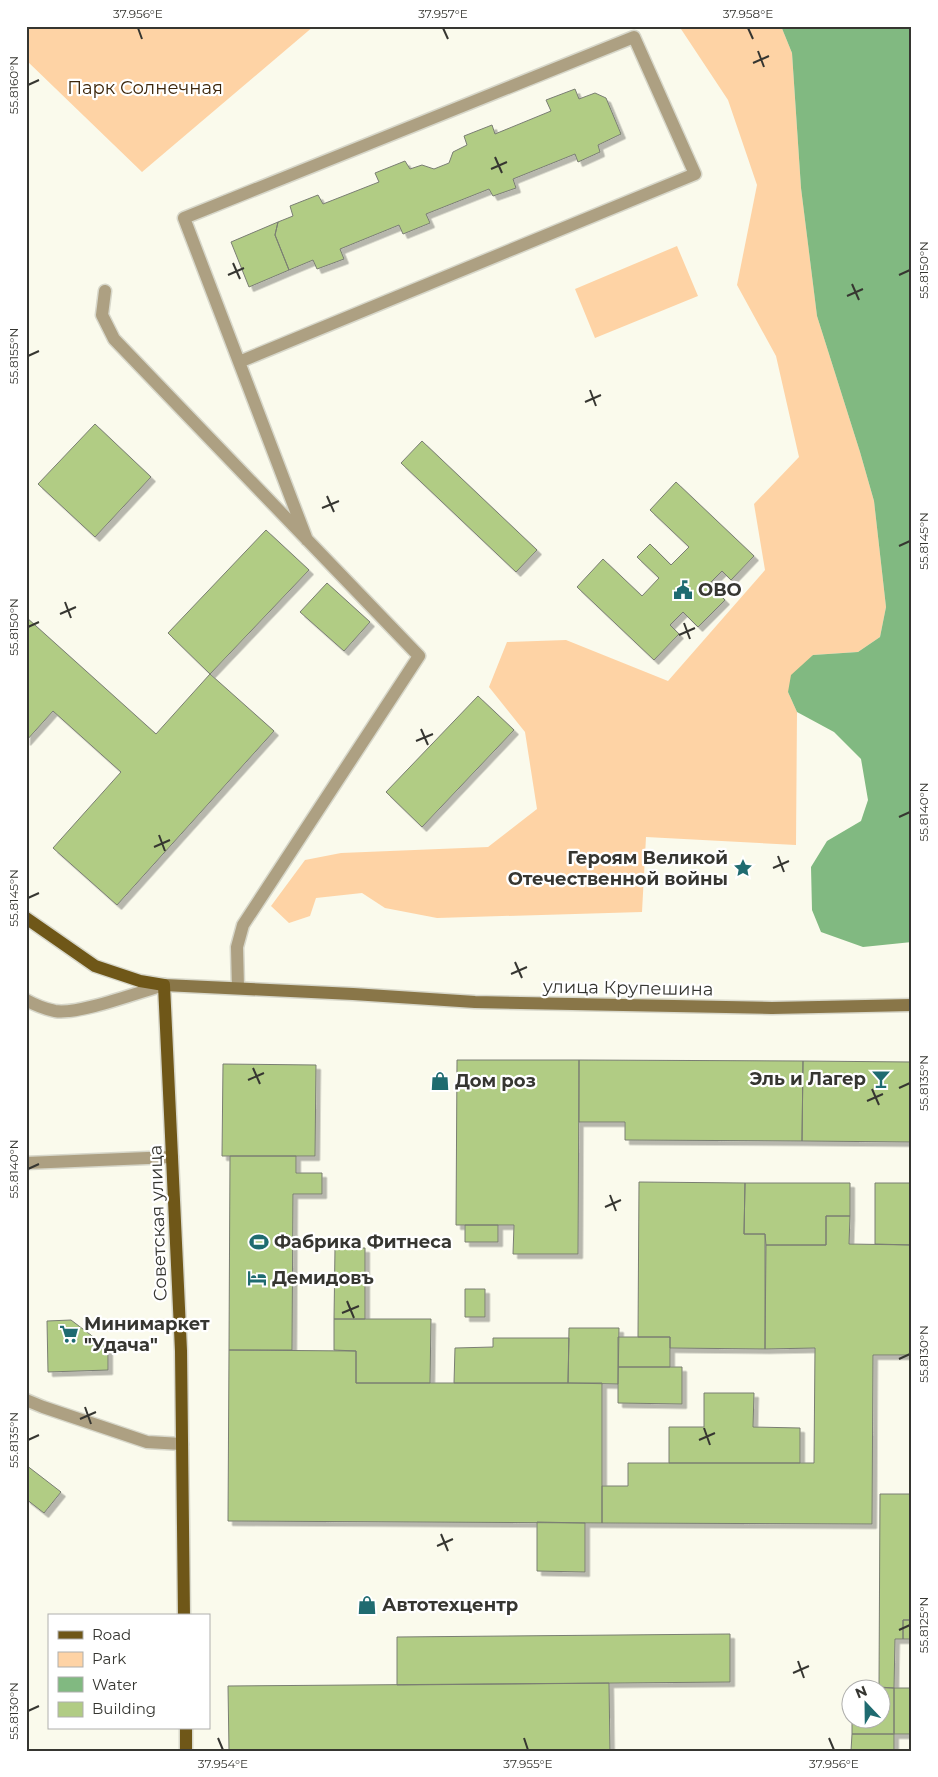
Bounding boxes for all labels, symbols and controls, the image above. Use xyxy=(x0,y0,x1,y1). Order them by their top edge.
text: 37.956°E xyxy=(113,6,163,21)
text: 37.957°E xyxy=(418,6,468,21)
text: 37.958°E xyxy=(723,6,773,21)
text: 55.8160°N xyxy=(6,56,21,114)
park label: Парк Солнечная xyxy=(67,77,223,99)
text: 55.8150°N xyxy=(916,241,931,299)
text: 55.8155°N xyxy=(6,328,21,384)
text: 55.8145°N xyxy=(916,512,931,570)
public building icon: ОВО xyxy=(672,579,694,601)
place label: ОВО xyxy=(698,579,742,601)
text: 55.8150°N xyxy=(6,598,21,656)
text: 55.8140°N xyxy=(916,783,931,841)
place label: Героям Великой Отечественной войны xyxy=(508,847,728,890)
place icon: Героям Великой Отечественной войны xyxy=(732,857,754,879)
text: 55.8145°N xyxy=(6,869,21,927)
street label: улица Крупешина xyxy=(542,975,713,1000)
text: 55.8135°N xyxy=(916,1055,931,1111)
place label: Эль и Лагер xyxy=(749,1068,866,1090)
bar icon: Эль и Лагер xyxy=(870,1068,892,1090)
shop icon: Дом роз xyxy=(429,1070,451,1092)
place label: Дом роз xyxy=(455,1070,536,1092)
text: 55.8140°N xyxy=(6,1140,21,1198)
street label: Советская улица xyxy=(144,1144,172,1302)
sports icon: Фабрика Фитнеса xyxy=(248,1231,270,1253)
place label: Фабрика Фитнеса xyxy=(274,1231,452,1253)
hotel icon: Демидовъ xyxy=(246,1267,268,1289)
place label: Демидовъ xyxy=(272,1267,374,1289)
place label: Минимаркет "Удача" xyxy=(84,1313,210,1356)
supermarket icon: Минимаркет "Удача" xyxy=(58,1323,80,1345)
text: 55.8130°N xyxy=(916,1325,931,1383)
text: 55.8135°N xyxy=(6,1412,21,1468)
shop icon: Автотехцентр xyxy=(356,1594,378,1616)
place label: Автотехцентр xyxy=(382,1594,518,1616)
text: 55.8125°N xyxy=(916,1597,931,1653)
legend xyxy=(48,1614,210,1730)
text: Road xyxy=(92,1625,131,1644)
text: Park xyxy=(92,1649,126,1668)
text: Water xyxy=(92,1675,138,1694)
north arrow xyxy=(840,1680,890,1730)
text: N xyxy=(853,1681,870,1702)
text: 55.8130°N xyxy=(6,1682,21,1740)
text: Building xyxy=(92,1699,156,1718)
text: 37.954°E xyxy=(198,1756,248,1771)
text: 37.955°E xyxy=(503,1756,553,1771)
text: 37.956°E xyxy=(809,1756,859,1771)

